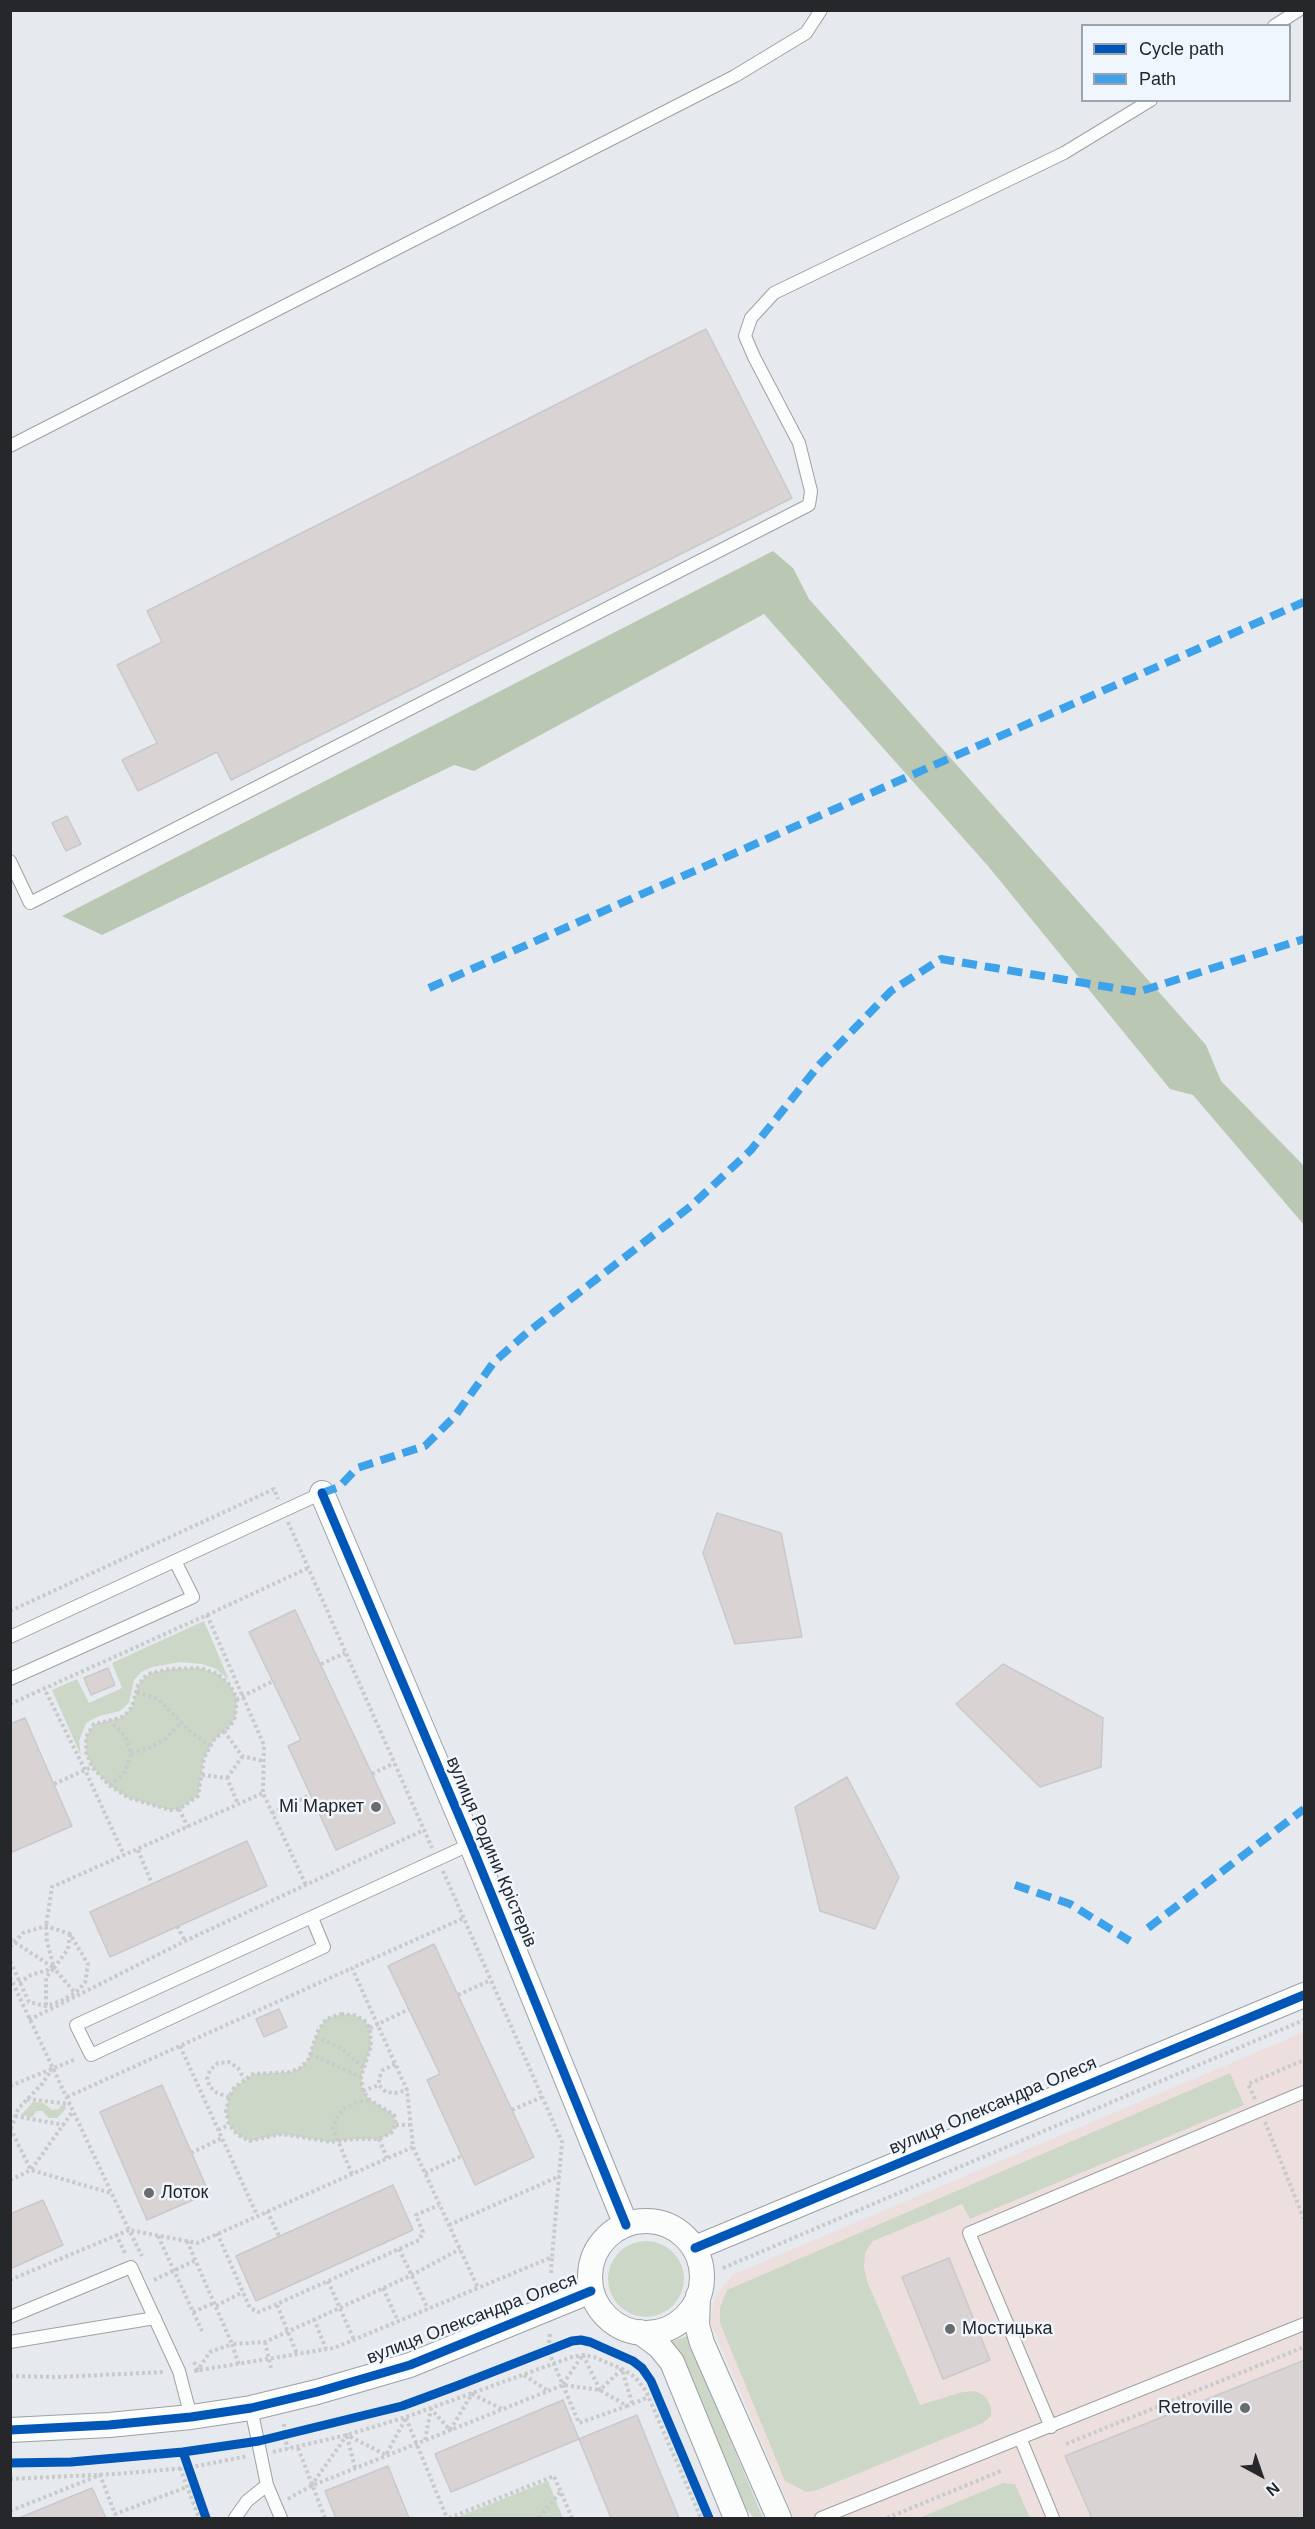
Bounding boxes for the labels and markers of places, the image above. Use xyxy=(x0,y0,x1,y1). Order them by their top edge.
place label: Мі Маркет xyxy=(279,1796,364,1818)
marker: Мі Маркет xyxy=(369,1800,383,1814)
place label: Лоток xyxy=(161,2182,208,2204)
marker: Лоток xyxy=(142,2186,156,2200)
place label: Мостицька xyxy=(962,2318,1052,2340)
marker: Мостицька xyxy=(943,2322,957,2336)
place label: Retroville xyxy=(1158,2397,1233,2419)
marker: Retroville xyxy=(1238,2401,1252,2415)

